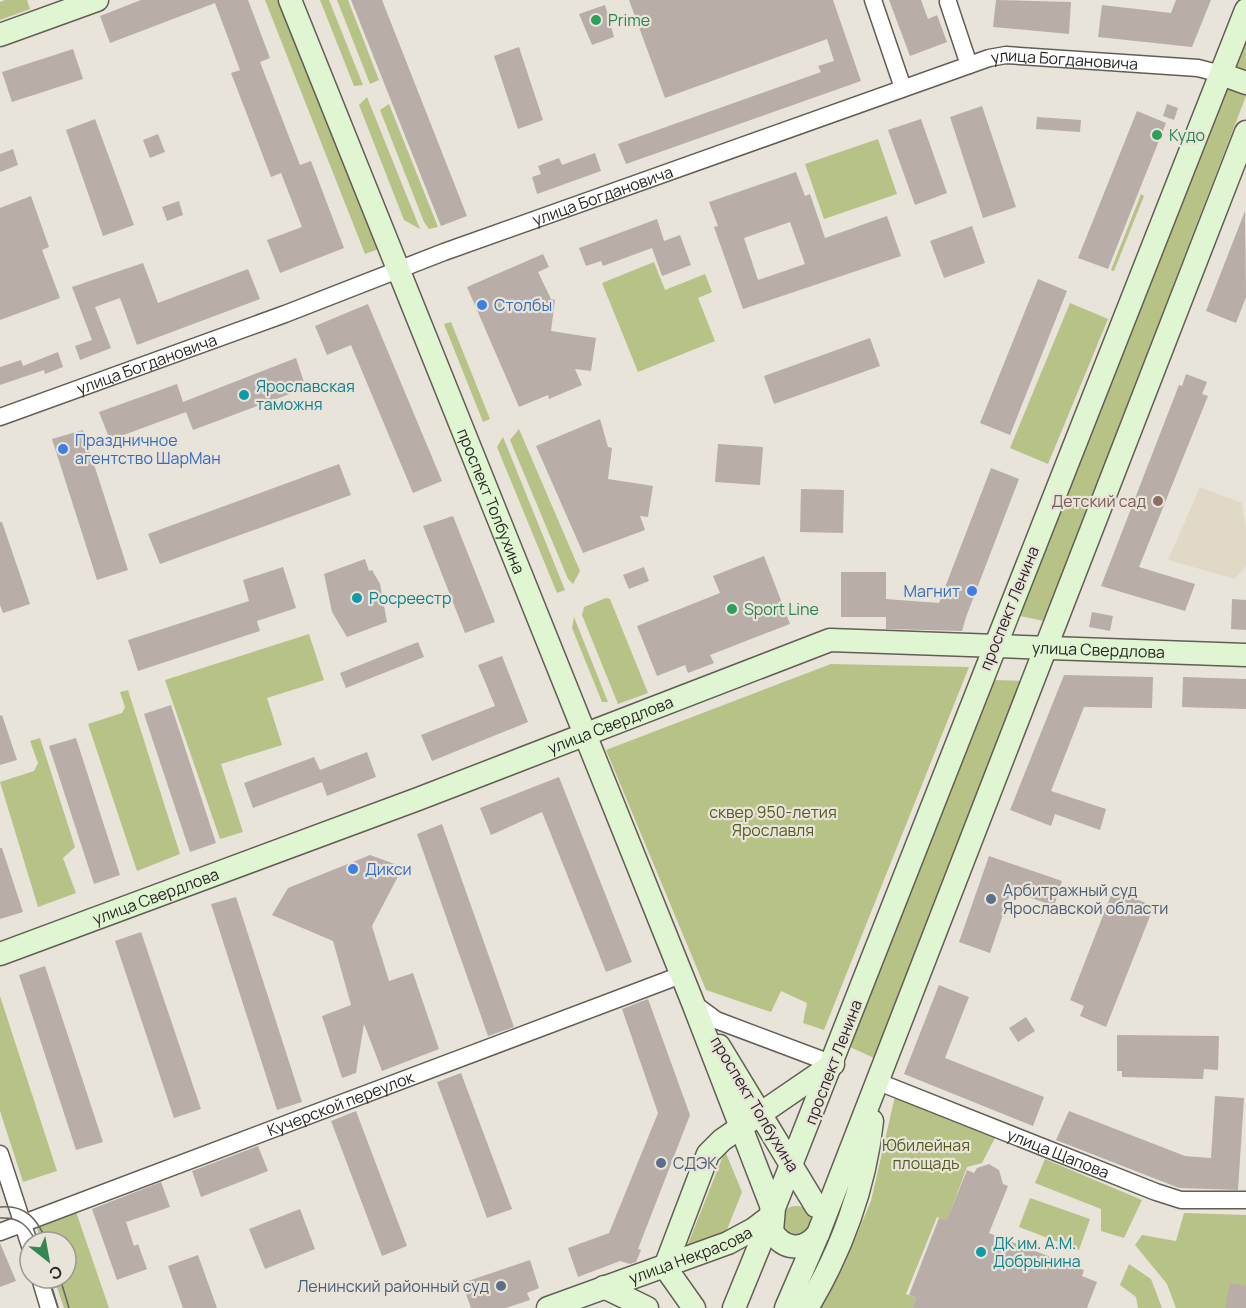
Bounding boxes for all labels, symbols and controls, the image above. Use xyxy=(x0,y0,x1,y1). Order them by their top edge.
place label: Prime xyxy=(608,9,650,31)
marker: Prime xyxy=(589,13,603,27)
street label: улица Богдановича xyxy=(989,44,1139,75)
place label: Кудо xyxy=(1169,124,1205,146)
marker: Кудо xyxy=(1150,128,1164,142)
street label: улица Богдановича xyxy=(529,160,676,231)
place label: Столбы xyxy=(494,294,552,316)
marker: Столбы xyxy=(475,298,489,312)
street label: улица Богдановича xyxy=(74,329,220,399)
place label: Ярославская таможня xyxy=(256,375,355,415)
marker: Ярославская таможня xyxy=(237,388,251,402)
street label: проспект Толбухина xyxy=(452,425,530,577)
place label: Праздничное агентство ШарМан xyxy=(75,429,221,469)
marker: Праздничное агентство ШарМан xyxy=(56,442,70,456)
place label: Детский сад xyxy=(1052,490,1146,512)
marker: Детский сад xyxy=(1151,494,1165,508)
street label: проспект Ленина xyxy=(974,543,1044,673)
place label: Магнит xyxy=(904,580,960,602)
marker: Магнит xyxy=(965,584,979,598)
place label: Росреестр xyxy=(369,587,451,609)
marker: Росреестр xyxy=(350,591,364,605)
place label: Sport Line xyxy=(744,598,819,620)
marker: Sport Line xyxy=(725,602,739,616)
street label: улица Свердлова xyxy=(1032,636,1165,663)
street label: улица Свердлова xyxy=(544,691,676,759)
park label: сквер 950-летия Ярославля xyxy=(709,801,837,841)
place label: Дикси xyxy=(365,858,412,880)
marker: Дикси xyxy=(346,862,360,876)
street label: улица Свердлова xyxy=(89,863,222,930)
place label: Арбитражный суд Ярославской области xyxy=(1003,879,1168,919)
marker: Арбитражный суд Ярославской области xyxy=(984,892,998,906)
street label: проспект Ленина xyxy=(799,996,867,1128)
street label: проспект Толбухина xyxy=(706,1032,804,1176)
street label: Кучерской переулок xyxy=(264,1065,418,1141)
street label: улица Щапова xyxy=(1004,1123,1113,1183)
park label: Юбилейная площадь xyxy=(882,1134,970,1174)
place label: СДЭК xyxy=(673,1152,717,1174)
marker: СДЭК xyxy=(654,1156,668,1170)
street label: улица Некрасова xyxy=(626,1221,756,1289)
north arrow xyxy=(18,1230,78,1290)
place label: ДК им. А.М. Добрынина xyxy=(993,1232,1081,1272)
marker: ДК им. А.М. Добрынина xyxy=(974,1245,988,1259)
text: С xyxy=(45,1260,66,1285)
place label: Ленинский районный суд xyxy=(297,1275,489,1297)
marker: Ленинский районный суд xyxy=(494,1279,508,1293)

